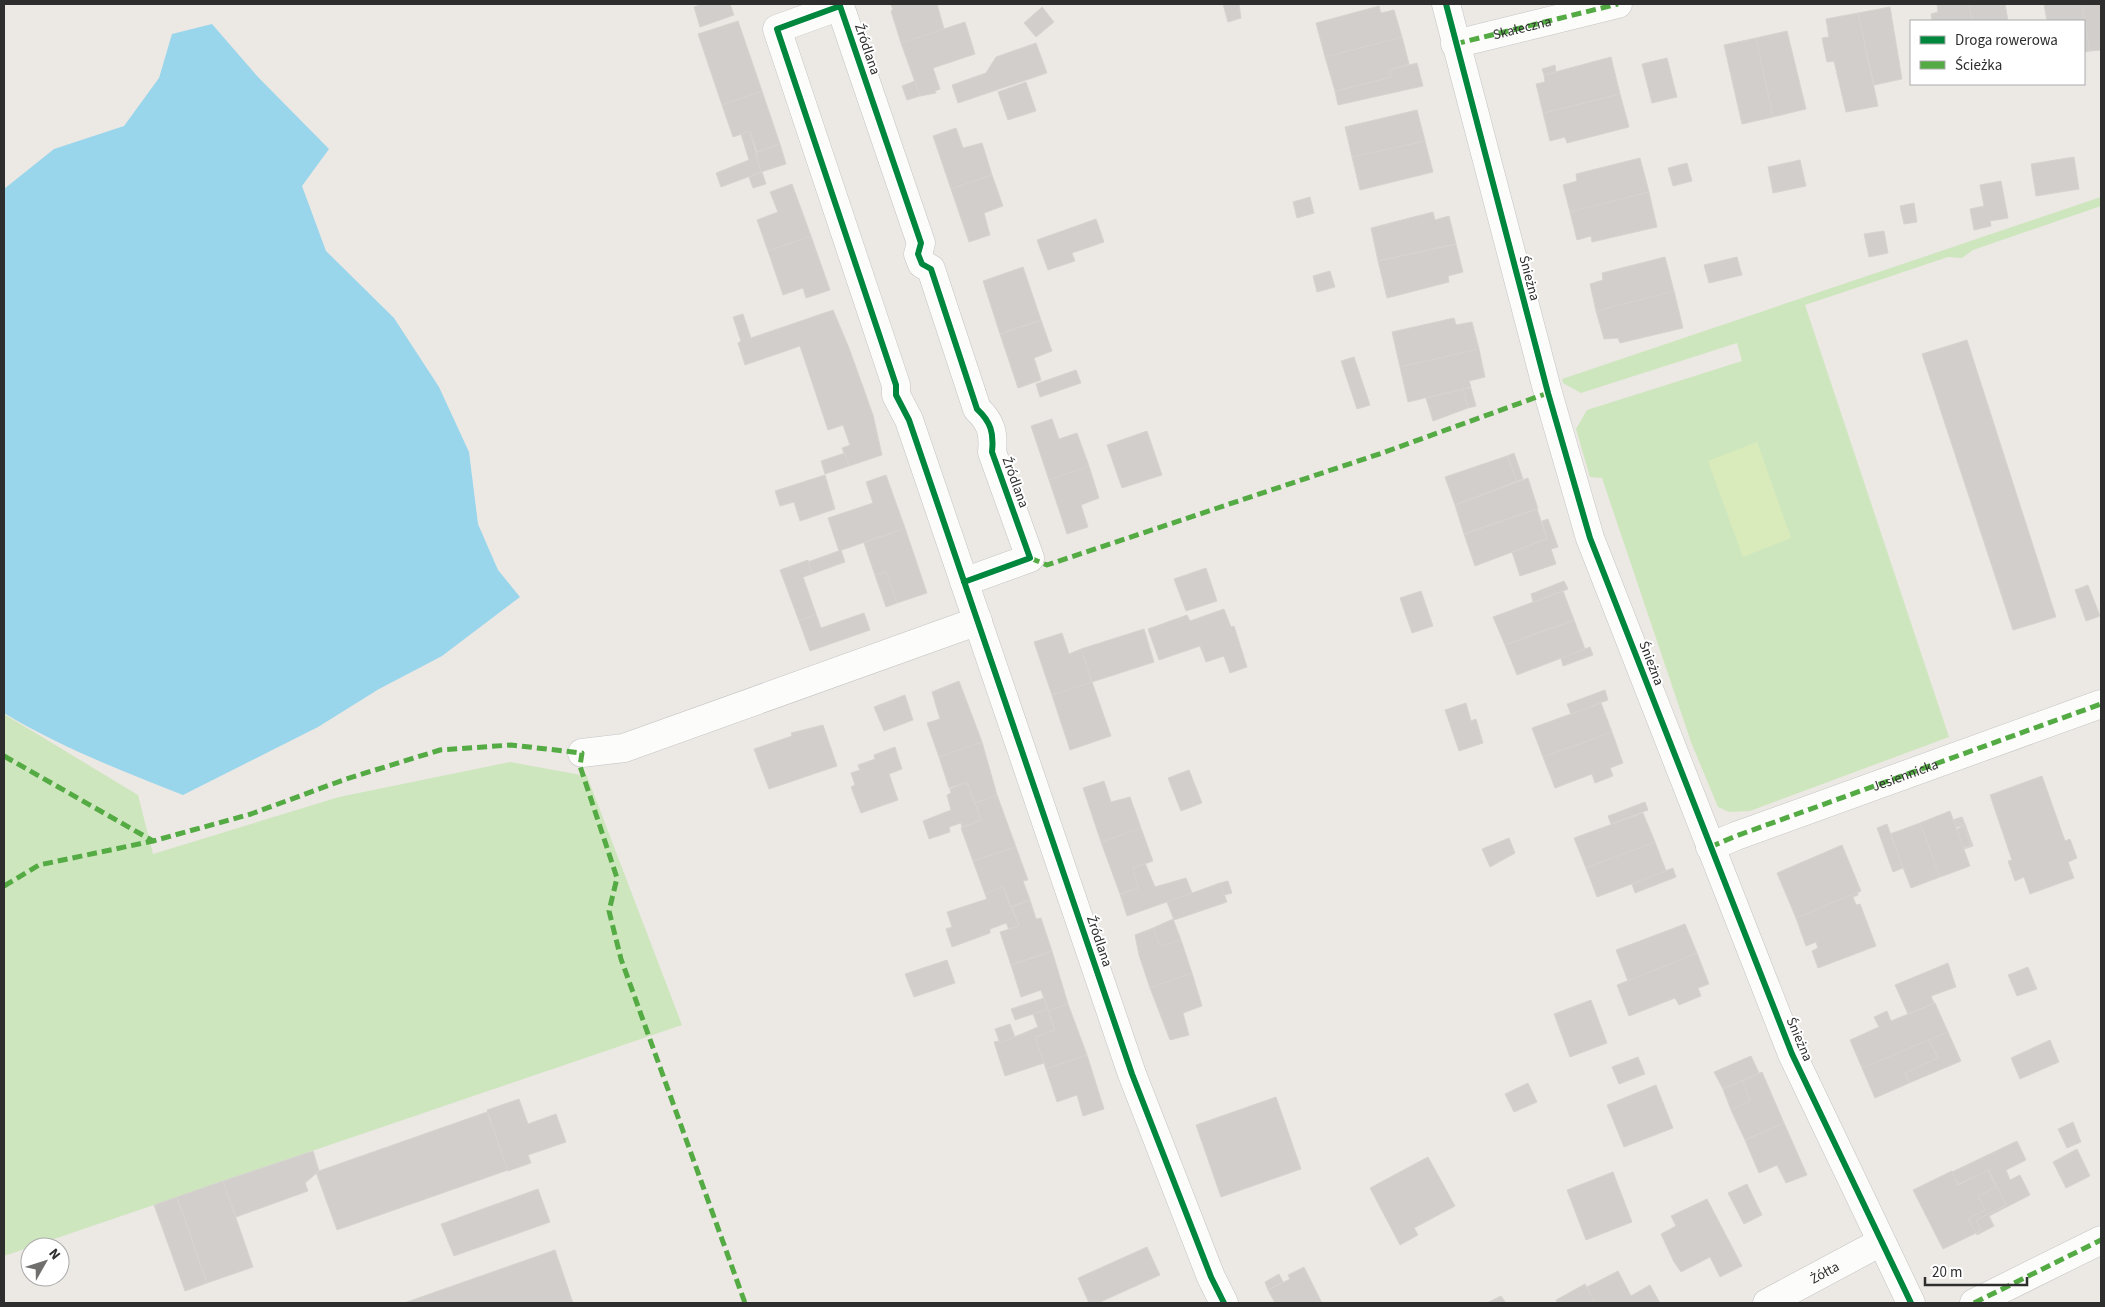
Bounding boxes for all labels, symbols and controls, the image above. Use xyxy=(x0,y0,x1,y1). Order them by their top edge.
street label: Skałeczna xyxy=(1491,12,1554,45)
legend xyxy=(1910,20,2085,85)
street label: Źródlana xyxy=(849,21,885,78)
text: Droga rowerowa xyxy=(1955,30,2058,51)
text: Ścieżka xyxy=(1955,55,2002,76)
street label: Śnieżna xyxy=(1513,253,1545,303)
street label: Źródlana xyxy=(997,454,1034,511)
street label: Śnieżna xyxy=(1633,638,1669,689)
street label: Jesiennicka xyxy=(1870,755,1941,797)
street label: Źródlana xyxy=(1081,913,1117,970)
street label: Śnieżna xyxy=(1781,1014,1817,1065)
north arrow xyxy=(20,1237,70,1287)
text: N xyxy=(44,1245,65,1264)
scale bar xyxy=(1925,1254,2028,1286)
street label: Żółta xyxy=(1807,1257,1843,1289)
text: 20 m xyxy=(1932,1262,1962,1283)

